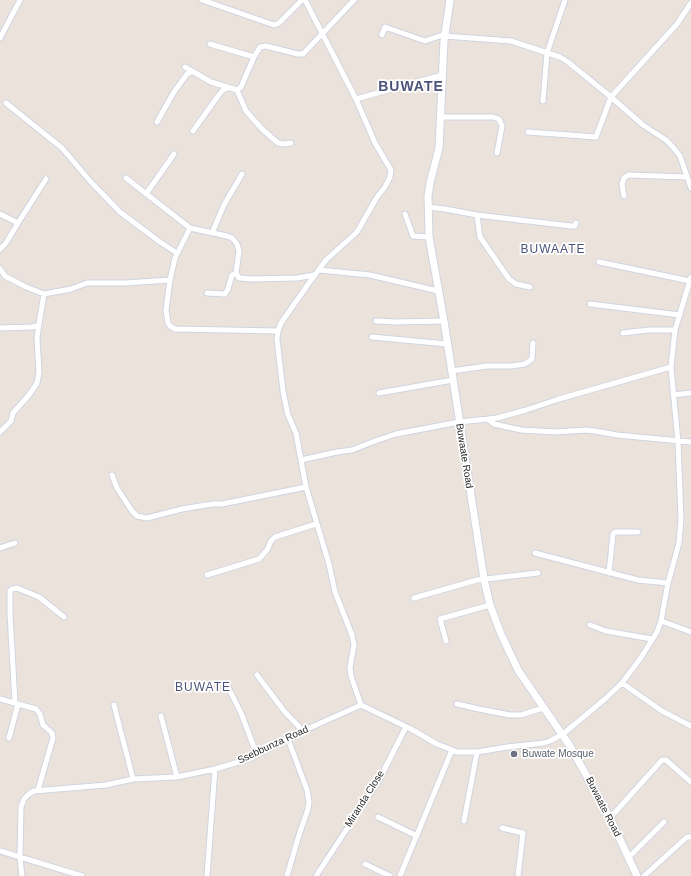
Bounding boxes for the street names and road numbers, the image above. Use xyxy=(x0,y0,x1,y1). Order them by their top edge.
street label: Buwaate Road xyxy=(453,423,475,489)
street label: Ssebbunza Road xyxy=(236,723,310,767)
street label: Miranda Close xyxy=(343,768,387,830)
street label: Buwaate Road xyxy=(583,775,623,839)

